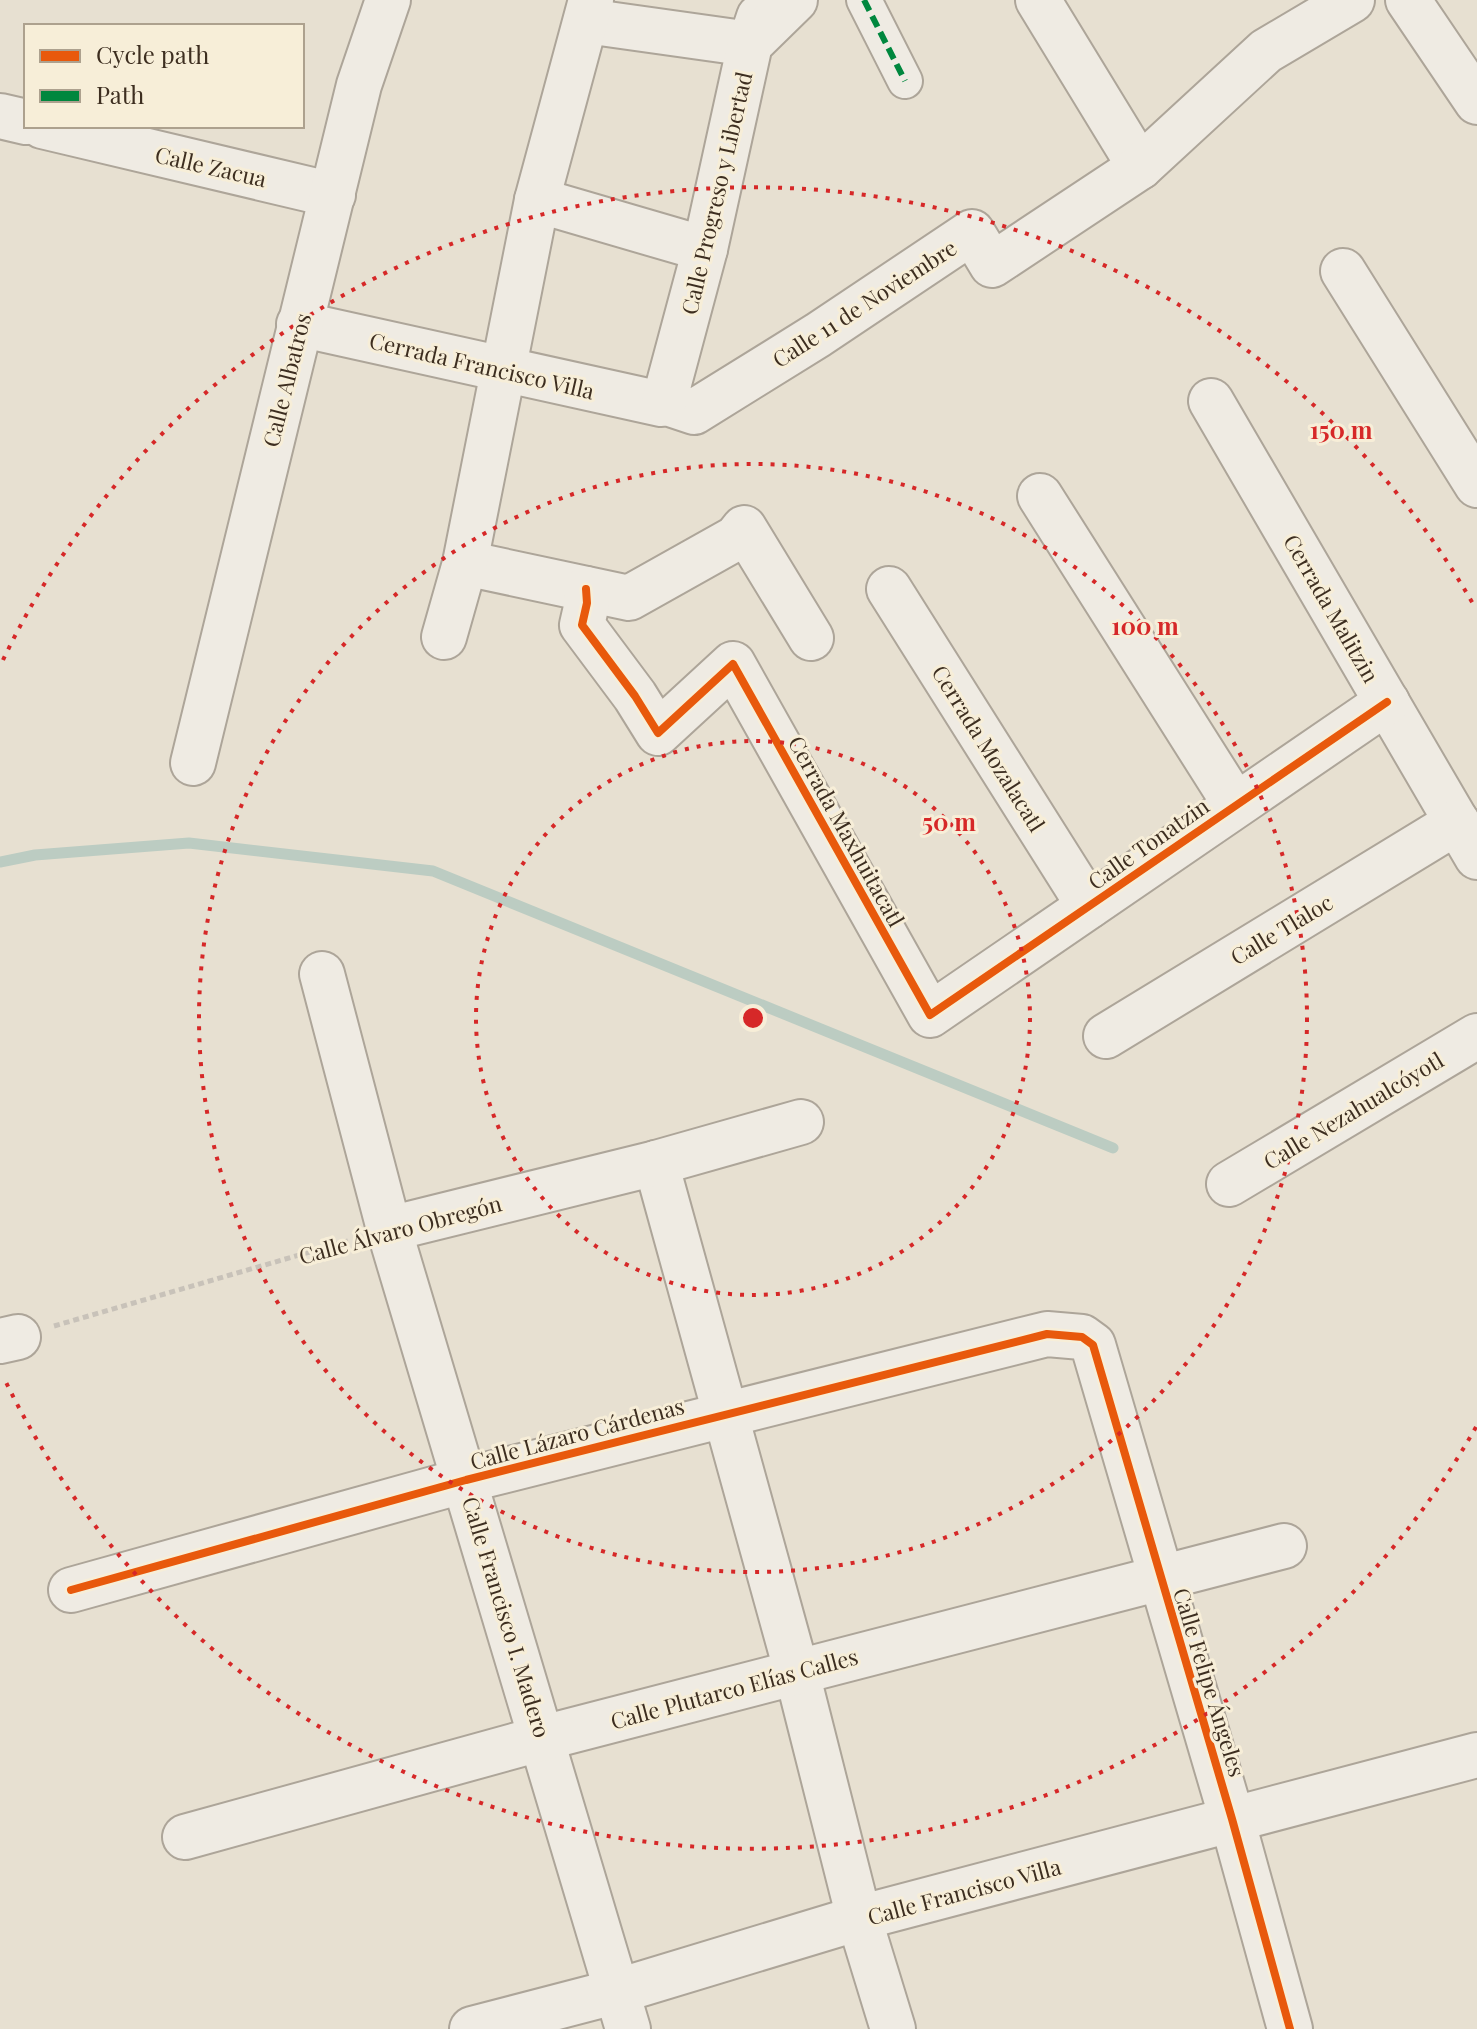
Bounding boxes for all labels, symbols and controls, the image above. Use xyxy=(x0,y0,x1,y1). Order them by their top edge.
legend xyxy=(24,24,304,128)
text: Cycle path xyxy=(96,38,209,70)
street label: Calle Progreso y Libertad xyxy=(673,68,759,317)
text: Path xyxy=(96,78,144,110)
street label: Calle Zacua xyxy=(152,139,270,193)
street label: Calle 11 de Noviembre xyxy=(766,232,962,374)
street label: Calle Albatros xyxy=(255,310,317,450)
street label: Cerrada Francisco Villa xyxy=(367,325,597,405)
text: 150 m xyxy=(1310,413,1373,445)
street label: Cerrada Malitzin xyxy=(1277,528,1387,688)
text: 100 m xyxy=(1111,609,1179,641)
street label: Cerrada Mozalacatl xyxy=(926,659,1052,837)
street label: Cerrada Maxhuitacatl xyxy=(782,730,912,932)
street label: Calle Tonatzin xyxy=(1082,790,1214,896)
text: 50 m xyxy=(922,805,976,837)
street label: Calle Tlaloc xyxy=(1224,887,1338,971)
centre of rings xyxy=(739,1004,767,1032)
street label: Calle Nezahualcóyotl xyxy=(1257,1044,1449,1176)
street label: Calle Álvaro Obregón xyxy=(295,1188,505,1270)
street label: Calle Lázaro Cárdenas xyxy=(467,1390,687,1476)
street label: Calle Francisco I. Madero xyxy=(456,1493,558,1741)
street label: Calle Felipe Ángeles xyxy=(1167,1584,1253,1780)
street label: Calle Plutarco Elías Calles xyxy=(607,1641,861,1735)
street label: Calle Francisco Villa xyxy=(864,1851,1064,1931)

